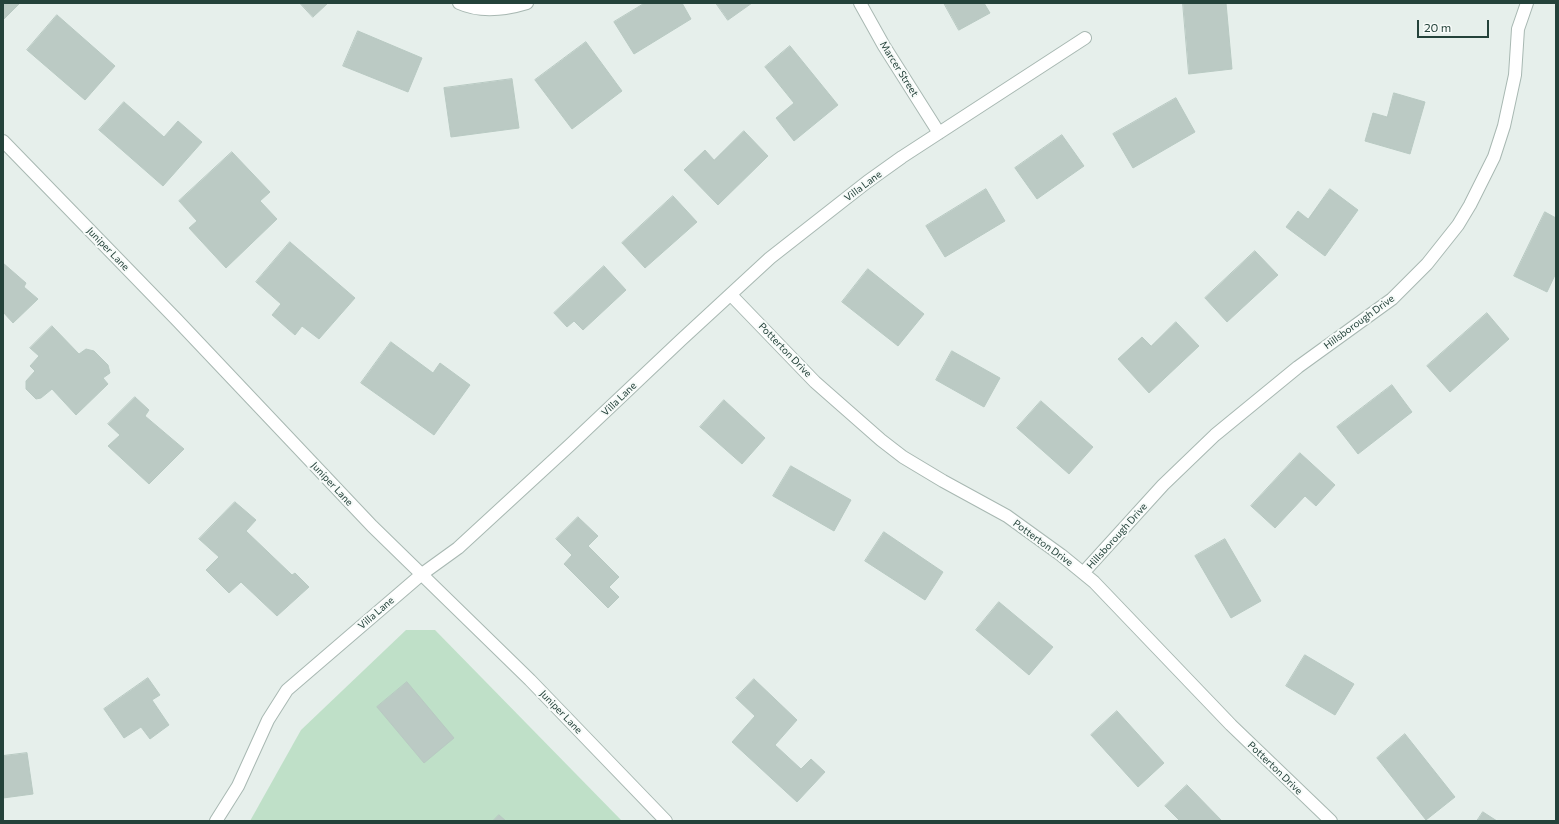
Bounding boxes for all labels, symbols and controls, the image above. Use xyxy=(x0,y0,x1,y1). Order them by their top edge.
scale bar xyxy=(1419,12,1491,38)
text: 20 m xyxy=(1424,20,1451,34)
street label: Marcer Street xyxy=(877,39,921,99)
street label: Villa Lane xyxy=(842,168,884,204)
street label: Juniper Lane xyxy=(84,225,132,273)
street label: Hillsborough Drive xyxy=(1321,292,1397,352)
street label: Potterton Drive xyxy=(756,320,814,380)
street label: Villa Lane xyxy=(599,380,639,418)
street label: Juniper Lane xyxy=(309,459,355,509)
street label: Hillsborough Drive xyxy=(1084,501,1150,571)
street label: Potterton Drive xyxy=(1011,517,1075,569)
street label: Villa Lane xyxy=(356,594,396,632)
street label: Juniper Lane xyxy=(537,688,585,736)
street label: Potterton Drive xyxy=(1245,739,1305,797)

